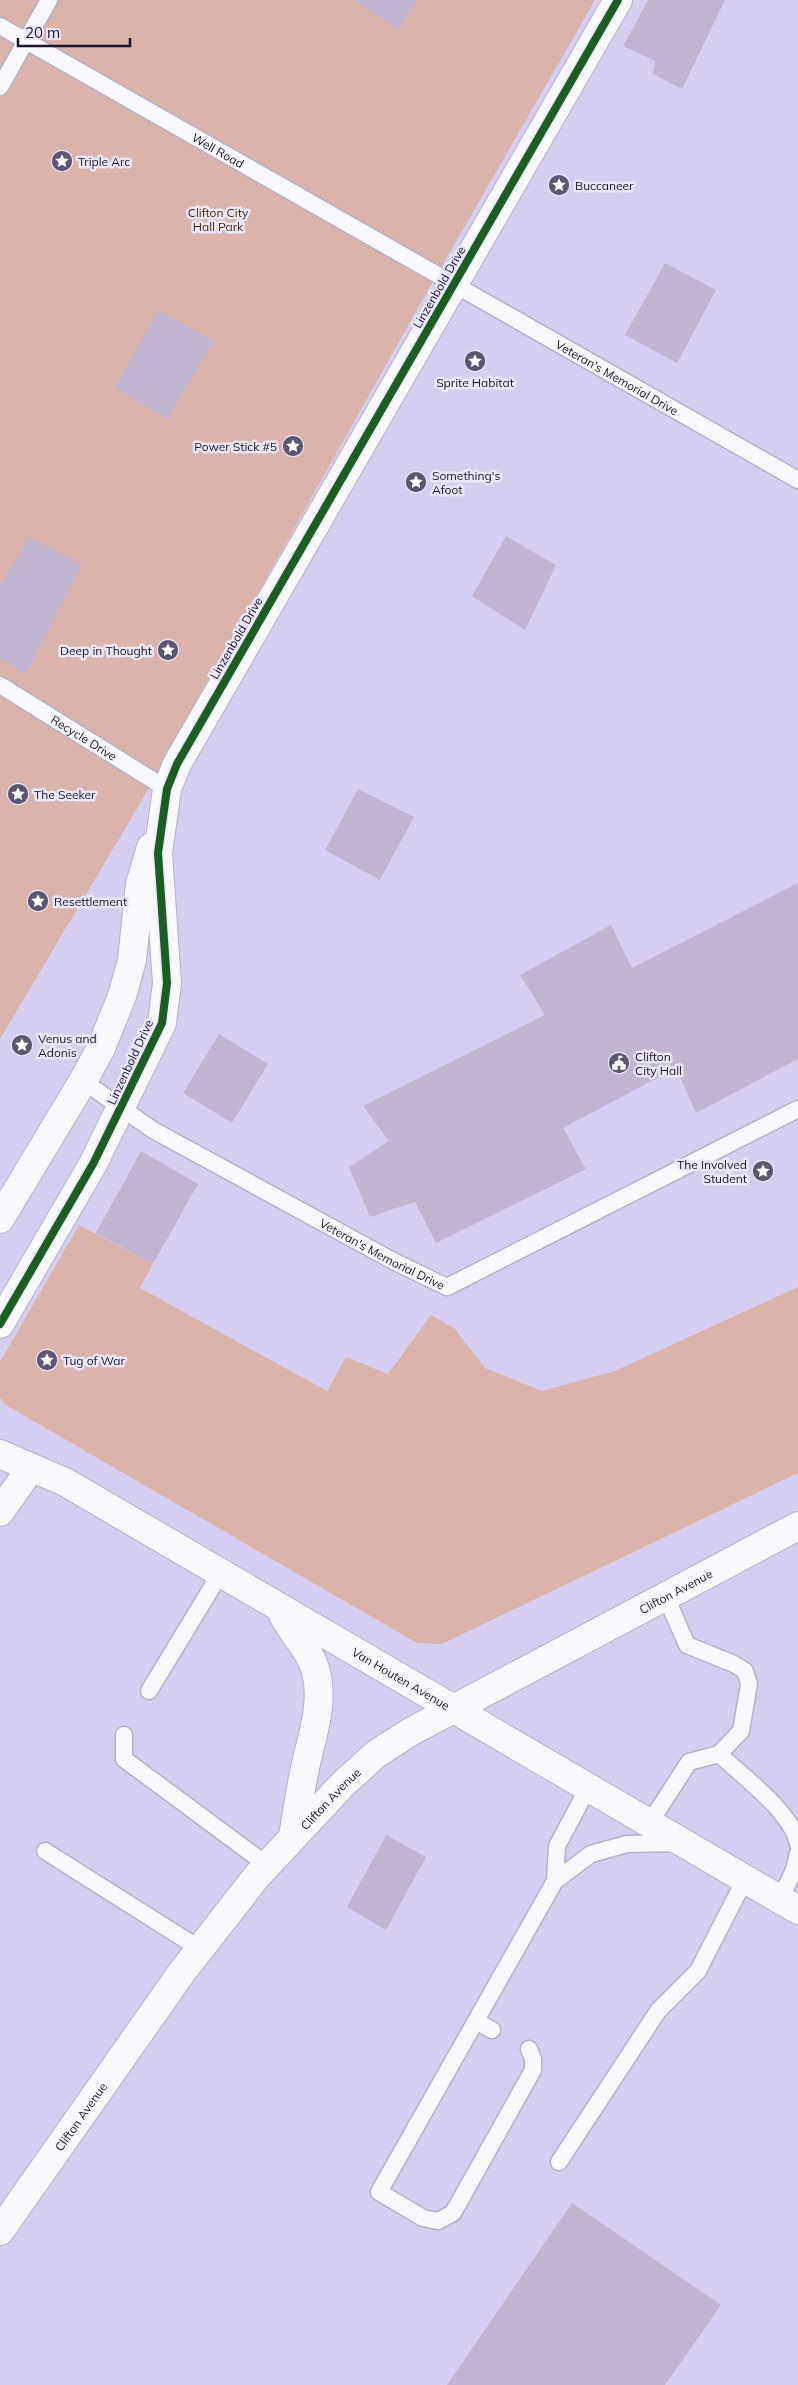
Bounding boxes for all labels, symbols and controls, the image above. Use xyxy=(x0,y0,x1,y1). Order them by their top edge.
scale bar xyxy=(18,15,130,47)
text: 20 m xyxy=(25,23,60,42)
street label: Well Road xyxy=(189,129,247,171)
place icon: Triple Arc xyxy=(50,149,74,173)
place label: Triple Arc xyxy=(78,154,130,169)
place icon: Buccaneer xyxy=(547,173,571,197)
place label: Buccaneer xyxy=(575,178,634,193)
park label: Clifton City Hall Park xyxy=(188,205,249,234)
street label: Linzenbold Drive xyxy=(409,243,469,331)
street label: Veteran's Memorial Drive xyxy=(553,336,681,418)
place icon: Sprite Habitat xyxy=(463,349,487,373)
place label: Sprite Habitat xyxy=(436,375,514,390)
place icon: Power Stick #5 xyxy=(281,434,305,458)
place label: Power Stick #5 xyxy=(194,439,277,454)
place label: Something's Afoot xyxy=(432,468,500,497)
place icon: Something's Afoot xyxy=(404,470,428,494)
street label: Linzenbold Drive xyxy=(206,594,266,682)
place icon: Deep in Thought xyxy=(156,638,180,662)
place label: Deep in Thought xyxy=(60,643,152,658)
street label: Recycle Drive xyxy=(48,711,120,763)
place icon: The Seeker xyxy=(6,782,30,806)
place label: The Seeker xyxy=(34,787,96,802)
place icon: Resettlement xyxy=(26,889,50,913)
place label: Resettlement xyxy=(54,894,127,909)
street label: Linzenbold Drive xyxy=(104,1017,156,1107)
place label: Venus and Adonis xyxy=(38,1031,97,1060)
place icon: Venus and Adonis xyxy=(10,1033,34,1057)
place label: Clifton City Hall xyxy=(635,1049,682,1078)
public building icon: Clifton City Hall xyxy=(607,1051,631,1075)
place label: The Involved Student xyxy=(677,1157,747,1186)
place icon: The Involved Student xyxy=(751,1159,775,1183)
street label: Veteran's Memorial Drive xyxy=(317,1215,447,1292)
place icon: Tug of War xyxy=(35,1348,59,1372)
place label: Tug of War xyxy=(63,1353,126,1368)
street label: Clifton Avenue xyxy=(636,1565,715,1617)
street label: Van Houten Avenue xyxy=(349,1644,453,1713)
street label: Clifton Avenue xyxy=(297,1764,364,1833)
street label: Clifton Avenue xyxy=(51,2079,110,2154)

